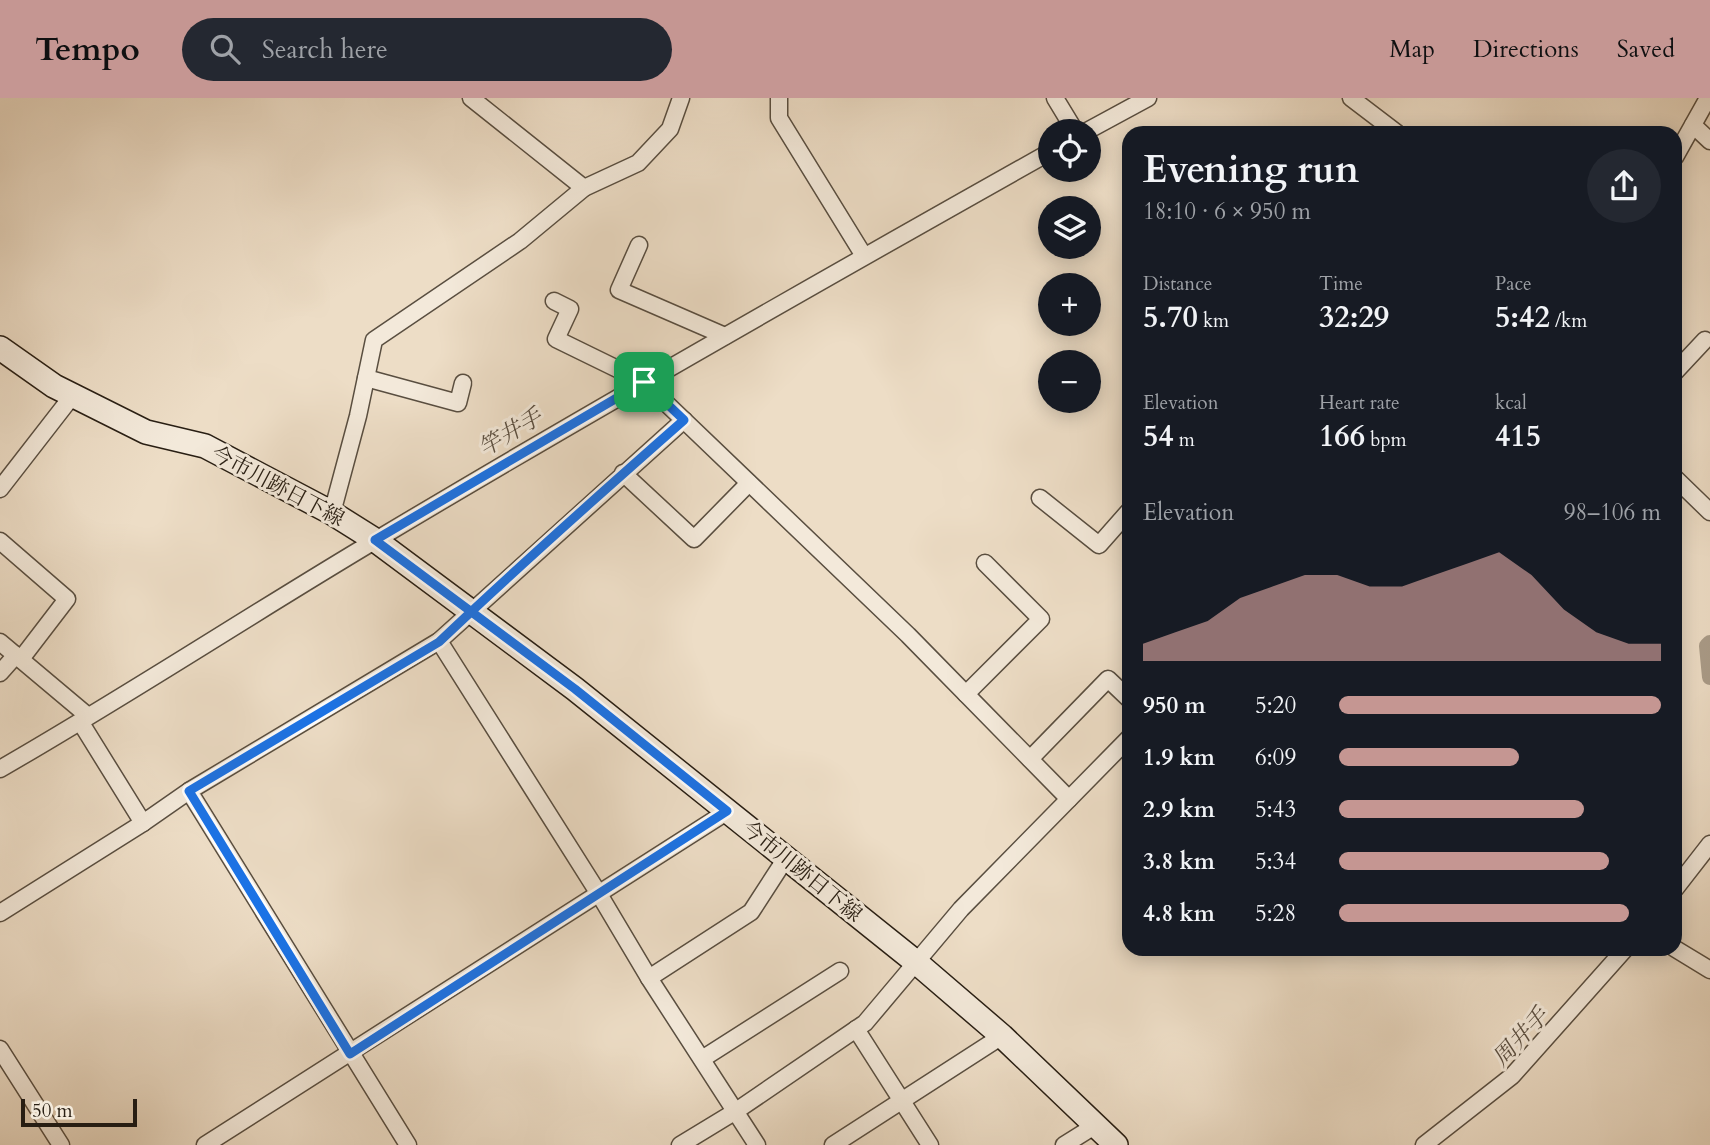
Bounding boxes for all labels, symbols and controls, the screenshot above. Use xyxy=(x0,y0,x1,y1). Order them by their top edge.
search box xyxy=(182,18,672,81)
text: Tempo xyxy=(35,27,140,72)
icon: search xyxy=(206,30,244,68)
text: Search here xyxy=(262,32,388,67)
text: Map xyxy=(1389,33,1435,66)
text: Directions xyxy=(1473,33,1579,66)
text: Saved xyxy=(1617,33,1675,66)
map controls xyxy=(1038,119,1101,413)
button: locate xyxy=(1038,119,1101,182)
text: Evening run xyxy=(1143,144,1359,196)
button: share xyxy=(1587,149,1661,223)
button: layers xyxy=(1038,196,1101,259)
text: 18:10 · 6 × 950 m xyxy=(1143,196,1311,227)
text: Distance xyxy=(1143,271,1212,297)
text: Time xyxy=(1319,271,1363,297)
text: Pace xyxy=(1495,271,1532,297)
button: + xyxy=(1038,273,1101,336)
text: 5.70 xyxy=(1143,297,1198,338)
text: 32:29 xyxy=(1319,297,1389,338)
text: 5:42 xyxy=(1495,297,1550,338)
text: km xyxy=(1198,308,1229,334)
text: /km xyxy=(1550,308,1587,334)
button: − xyxy=(1038,350,1101,413)
pin xyxy=(614,352,674,412)
icon: arrive xyxy=(625,363,663,401)
text: Elevation xyxy=(1143,390,1218,416)
text: Heart rate xyxy=(1319,390,1400,416)
text: kcal xyxy=(1495,390,1527,416)
water label: 竿井手 xyxy=(473,400,550,463)
text: 54 xyxy=(1143,416,1174,457)
text: 166 xyxy=(1319,416,1365,457)
text: 415 xyxy=(1495,416,1541,457)
text: m xyxy=(1174,427,1195,453)
text: bpm xyxy=(1365,427,1407,453)
street label: 今市川跡日下線 xyxy=(206,439,349,534)
text: Elevation xyxy=(1143,497,1234,528)
text: 98–106 m xyxy=(1564,497,1661,528)
text: 950 m xyxy=(1143,690,1206,721)
text: 5:20 xyxy=(1255,690,1296,721)
text: 1.9 km xyxy=(1143,742,1215,773)
text: 6:09 xyxy=(1255,742,1296,773)
text: 2.9 km xyxy=(1143,794,1215,825)
text: 5:43 xyxy=(1255,794,1296,825)
street label: 今市川跡日下線 xyxy=(735,814,868,929)
text: 3.8 km xyxy=(1143,846,1215,877)
text: 5:34 xyxy=(1255,846,1296,877)
text: 4.8 km xyxy=(1143,898,1215,929)
text: 5:28 xyxy=(1255,898,1296,929)
water label: 周井手 xyxy=(1486,1000,1557,1073)
scale bar xyxy=(21,1096,136,1128)
text: 50 m xyxy=(32,1098,73,1124)

